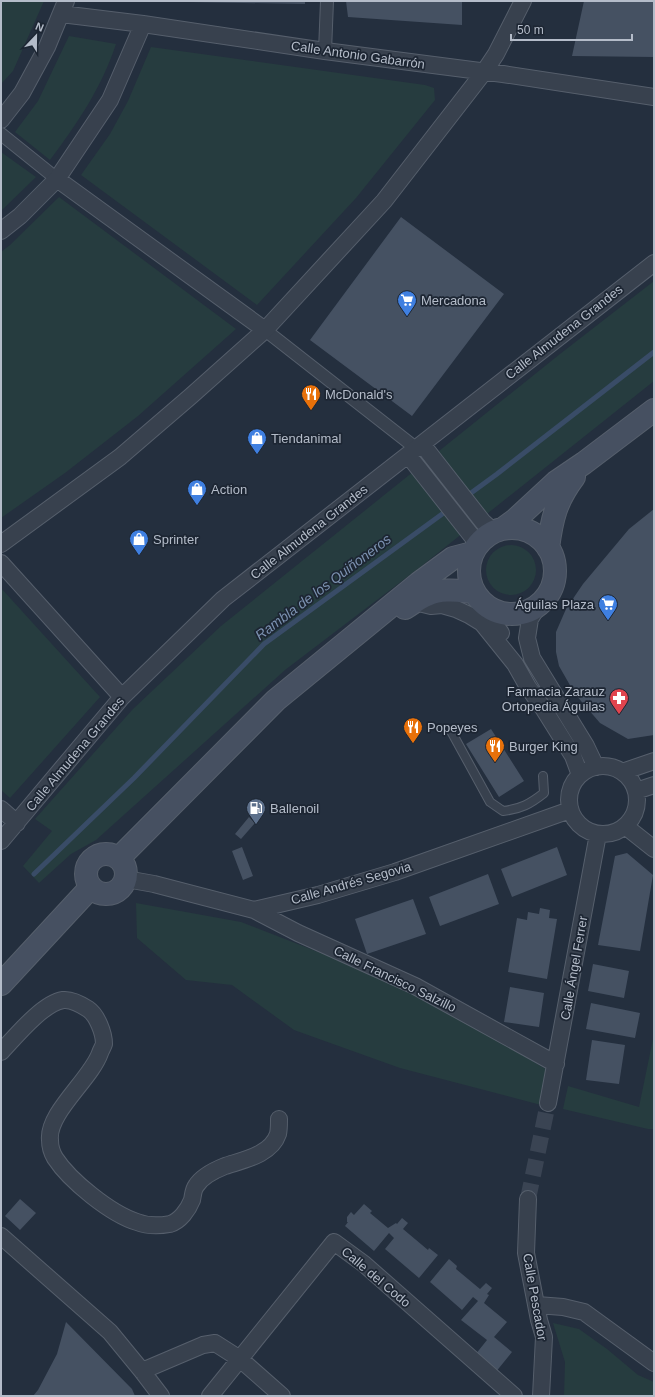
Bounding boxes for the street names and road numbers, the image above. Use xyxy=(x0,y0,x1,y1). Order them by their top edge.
street label: Calle Antonio Gabarrón xyxy=(290,38,426,72)
street label: Calle Almudena Grandes xyxy=(502,281,626,382)
street label: Calle Almudena Grandes xyxy=(247,481,371,582)
street label: Calle Almudena Grandes xyxy=(23,693,128,814)
street label: Calle Andrés Segovia xyxy=(289,858,414,907)
street label: Calle Ángel Ferrer xyxy=(557,914,591,1021)
street label: Calle Francisco Salzillo xyxy=(331,943,459,1015)
street label: Calle del Codo xyxy=(339,1244,413,1310)
street label: Calle Pescador xyxy=(520,1252,550,1342)

